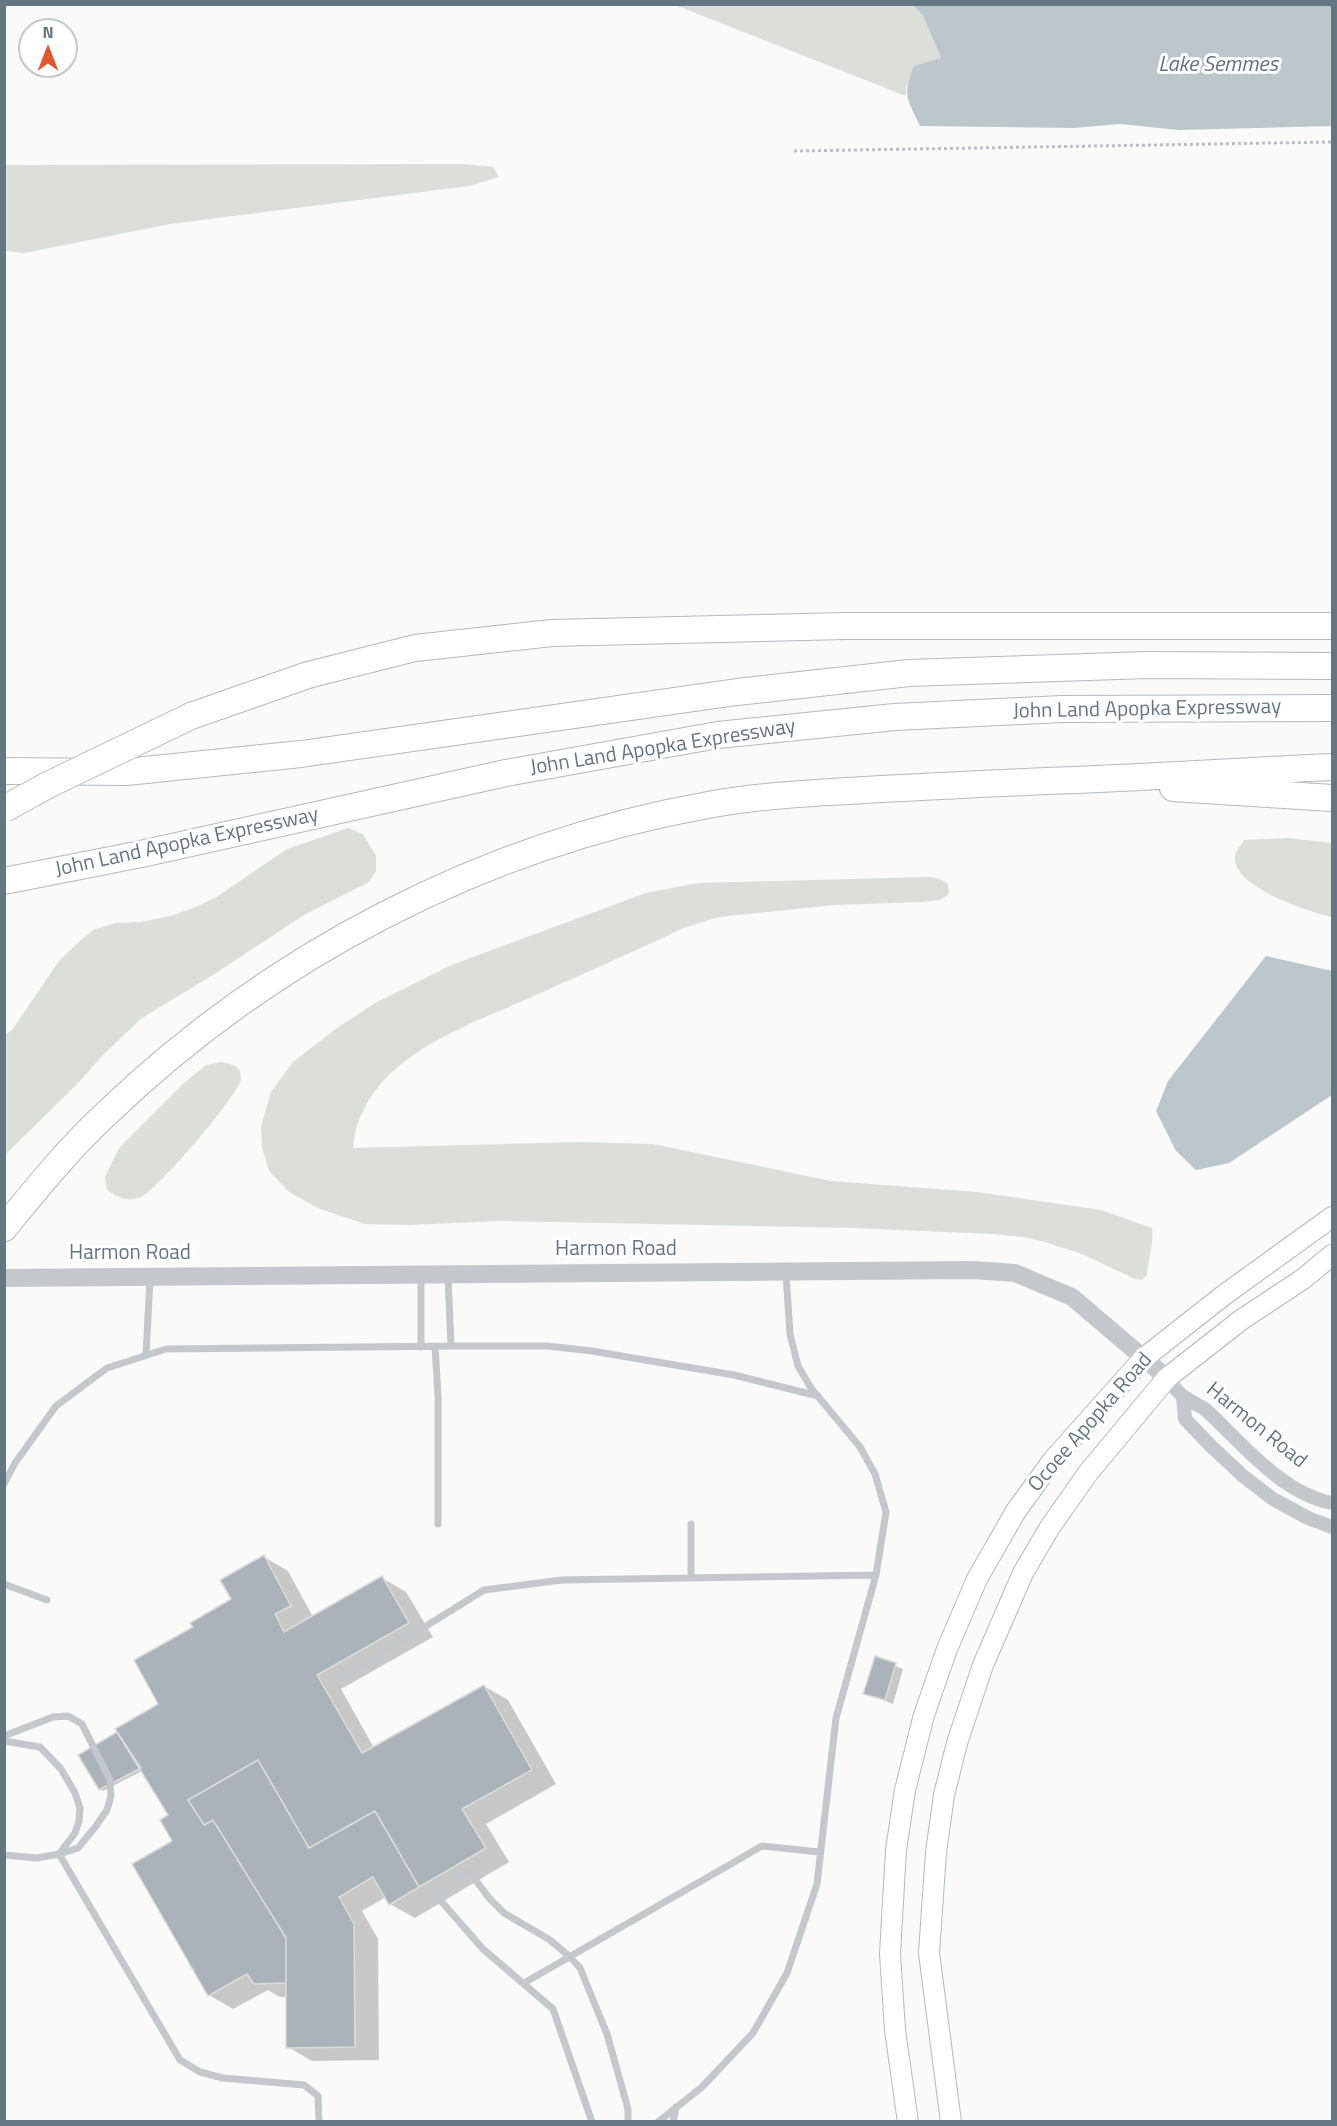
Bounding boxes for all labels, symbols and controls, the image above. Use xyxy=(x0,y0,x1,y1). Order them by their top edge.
north arrow xyxy=(18,18,78,78)
text: N xyxy=(42,20,54,44)
water label: Lake Semmes xyxy=(1158,53,1278,79)
street label: John Land Apopka Expressway xyxy=(1013,695,1281,725)
street label: John Land Apopka Expressway xyxy=(528,715,798,781)
street label: John Land Apopka Expressway xyxy=(53,803,321,883)
street label: Harmon Road xyxy=(555,1237,677,1263)
street label: Harmon Road xyxy=(69,1241,191,1267)
street label: Ocoee Apopka Road xyxy=(1024,1348,1158,1498)
street label: Harmon Road xyxy=(1201,1378,1311,1474)

